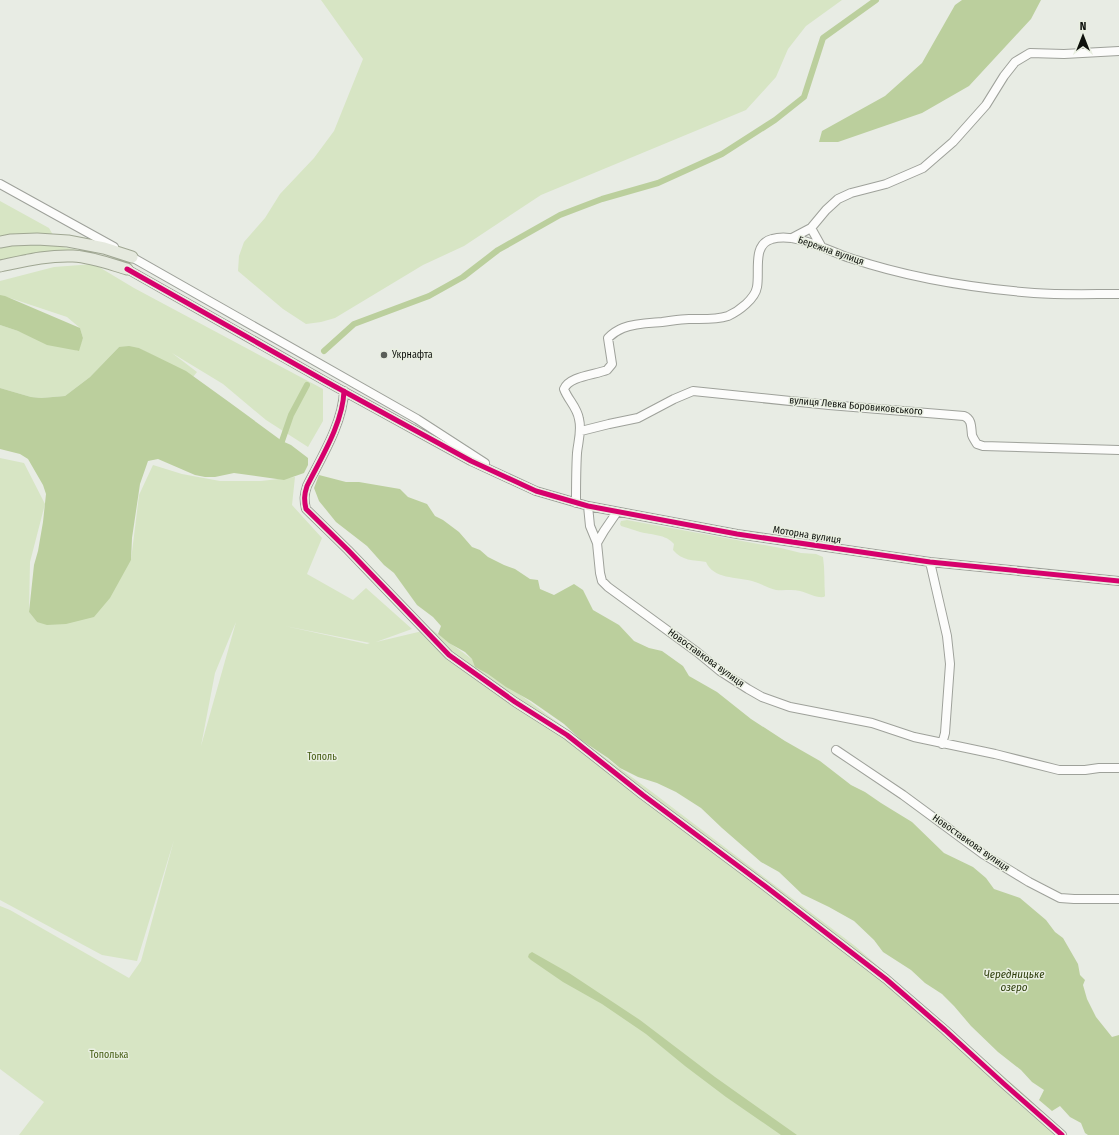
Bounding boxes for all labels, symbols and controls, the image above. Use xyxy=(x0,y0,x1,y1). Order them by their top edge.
north arrow xyxy=(1063,16,1103,56)
text: N xyxy=(1080,20,1086,33)
street label: Бережна вулиця xyxy=(796,234,866,268)
place label: Укрнафта xyxy=(391,349,433,361)
marker: Укрнафта xyxy=(379,350,389,360)
street label: вулиця Левка Боровиковського xyxy=(789,394,923,418)
street label: Моторна вулиця xyxy=(772,524,842,546)
street label: Новоставкова вулиця xyxy=(665,626,747,690)
park label: Тополь xyxy=(307,751,337,763)
street label: Новоставкова вулиця xyxy=(930,812,1012,874)
water label: Чередницьке озеро xyxy=(984,968,1044,994)
park label: Тополька xyxy=(89,1049,129,1061)

